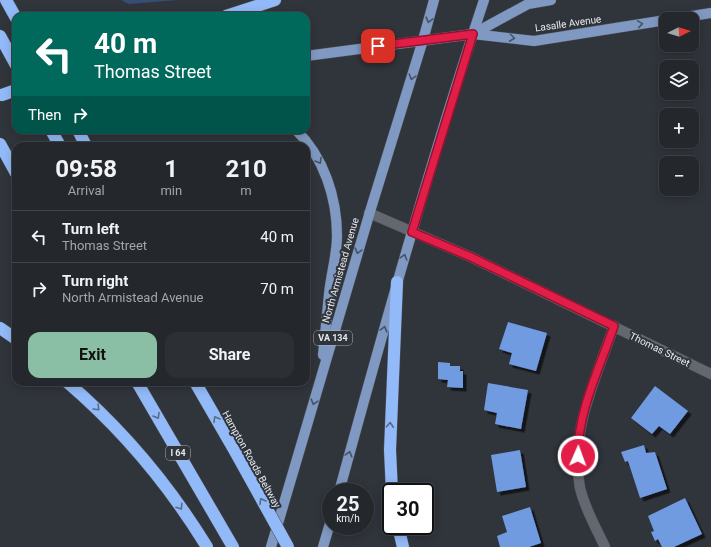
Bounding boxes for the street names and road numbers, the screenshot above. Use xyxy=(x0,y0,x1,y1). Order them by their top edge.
street label: Lasalle Avenue xyxy=(534,13,602,34)
street label: North Armistead Avenue xyxy=(320,216,361,324)
street label: Thomas Street xyxy=(628,330,692,369)
road number: VA 134 xyxy=(314,331,352,345)
street label: Hampton Roads Beltway xyxy=(220,409,283,510)
road number: I 64 xyxy=(166,446,190,460)

